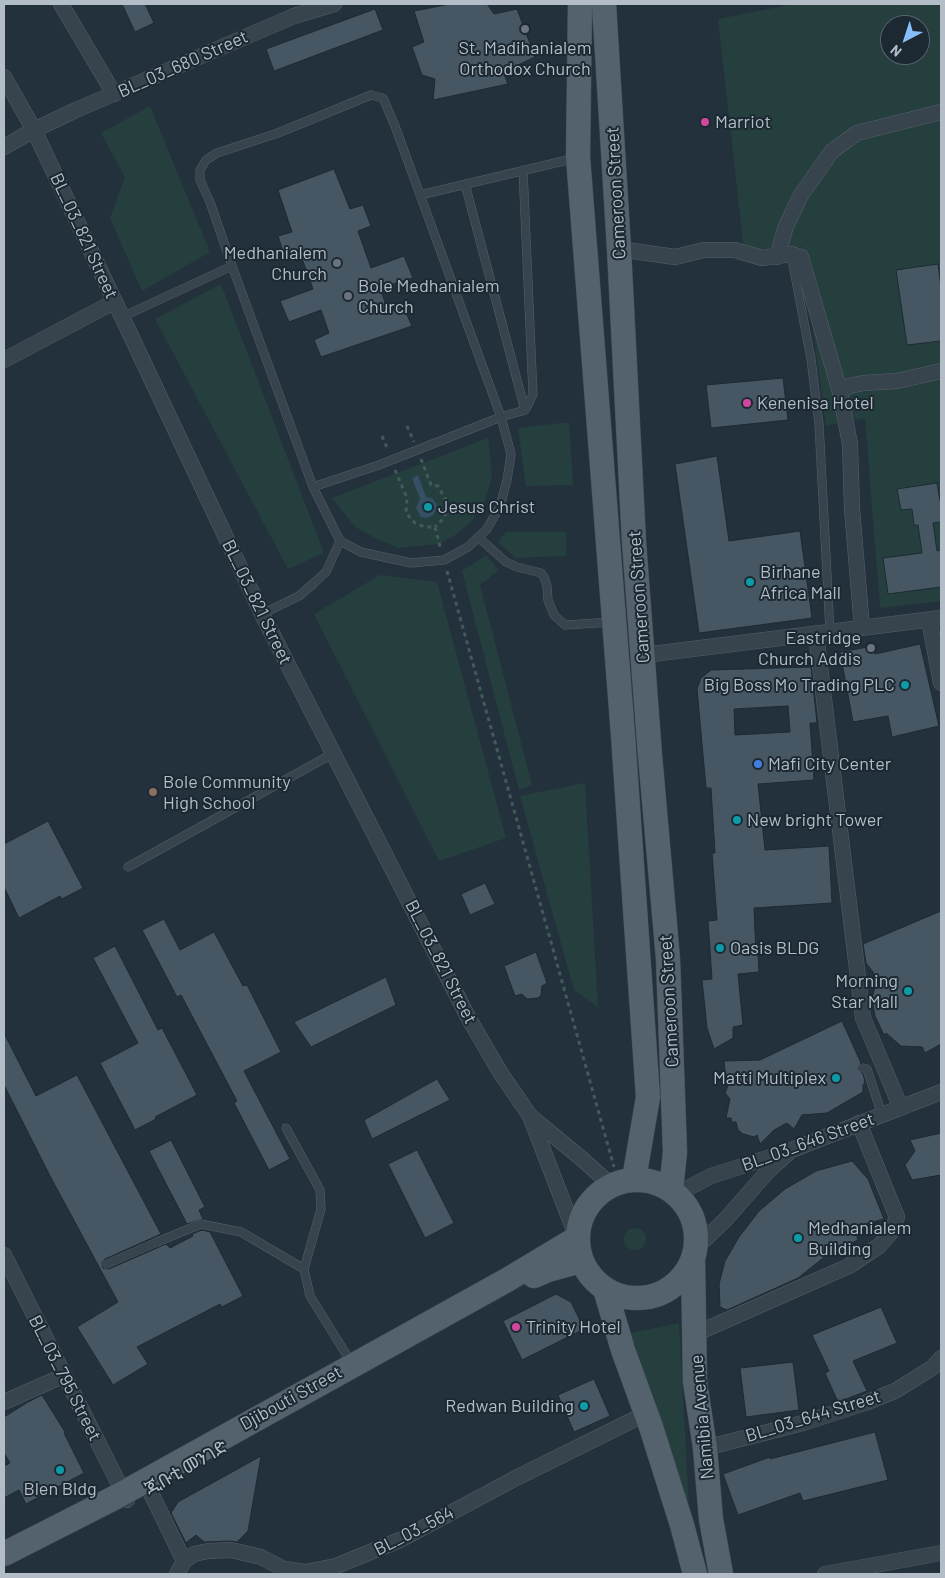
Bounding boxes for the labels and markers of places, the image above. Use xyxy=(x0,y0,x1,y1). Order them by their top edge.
marker: St. Madihanialem Orthodox Church xyxy=(519,23,531,35)
place label: St. Madihanialem Orthodox Church xyxy=(458,37,592,80)
place label: Marriot xyxy=(715,111,771,133)
marker: Marriot xyxy=(699,116,711,128)
place label: Medhanialem Church xyxy=(224,242,327,284)
marker: Medhanialem Church xyxy=(331,257,343,269)
place label: Bole Medhanialem Church xyxy=(358,275,500,318)
marker: Bole Medhanialem Church xyxy=(342,290,354,302)
place label: Kenenisa Hotel xyxy=(757,392,874,414)
marker: Kenenisa Hotel xyxy=(741,397,753,409)
place label: Jesus Christ xyxy=(438,496,535,518)
marker: Jesus Christ xyxy=(422,501,434,513)
place label: Birhane Africa Mall xyxy=(760,561,841,604)
marker: Birhane Africa Mall xyxy=(744,576,756,588)
place label: Eastridge Church Addis xyxy=(758,627,861,670)
marker: Eastridge Church Addis xyxy=(865,642,877,654)
place label: Big Boss Mo Trading PLC xyxy=(704,674,895,696)
marker: Big Boss Mo Trading PLC xyxy=(899,679,911,691)
place label: Mafi City Center xyxy=(768,753,891,775)
marker: Mafi City Center xyxy=(752,758,764,770)
place label: Bole Community High School xyxy=(163,771,291,814)
marker: Bole Community High School xyxy=(147,786,159,798)
place label: New bright Tower xyxy=(747,809,883,831)
marker: New bright Tower xyxy=(731,814,743,826)
place label: Oasis BLDG xyxy=(730,937,819,959)
marker: Oasis BLDG xyxy=(714,942,726,954)
place label: Morning Star Mall xyxy=(831,970,898,1012)
marker: Morning Star Mall xyxy=(902,985,914,997)
place label: Matti Multiplex xyxy=(713,1067,826,1089)
marker: Matti Multiplex xyxy=(830,1072,842,1084)
place label: Medhanialem Building xyxy=(808,1217,911,1260)
marker: Medhanialem Building xyxy=(792,1232,804,1244)
place label: Trinity Hotel xyxy=(526,1316,621,1338)
marker: Trinity Hotel xyxy=(510,1321,522,1333)
place label: Redwan Building xyxy=(445,1395,574,1417)
marker: Redwan Building xyxy=(578,1400,590,1412)
marker: Blen Bldg xyxy=(54,1464,66,1476)
place label: Blen Bldg xyxy=(23,1478,97,1500)

